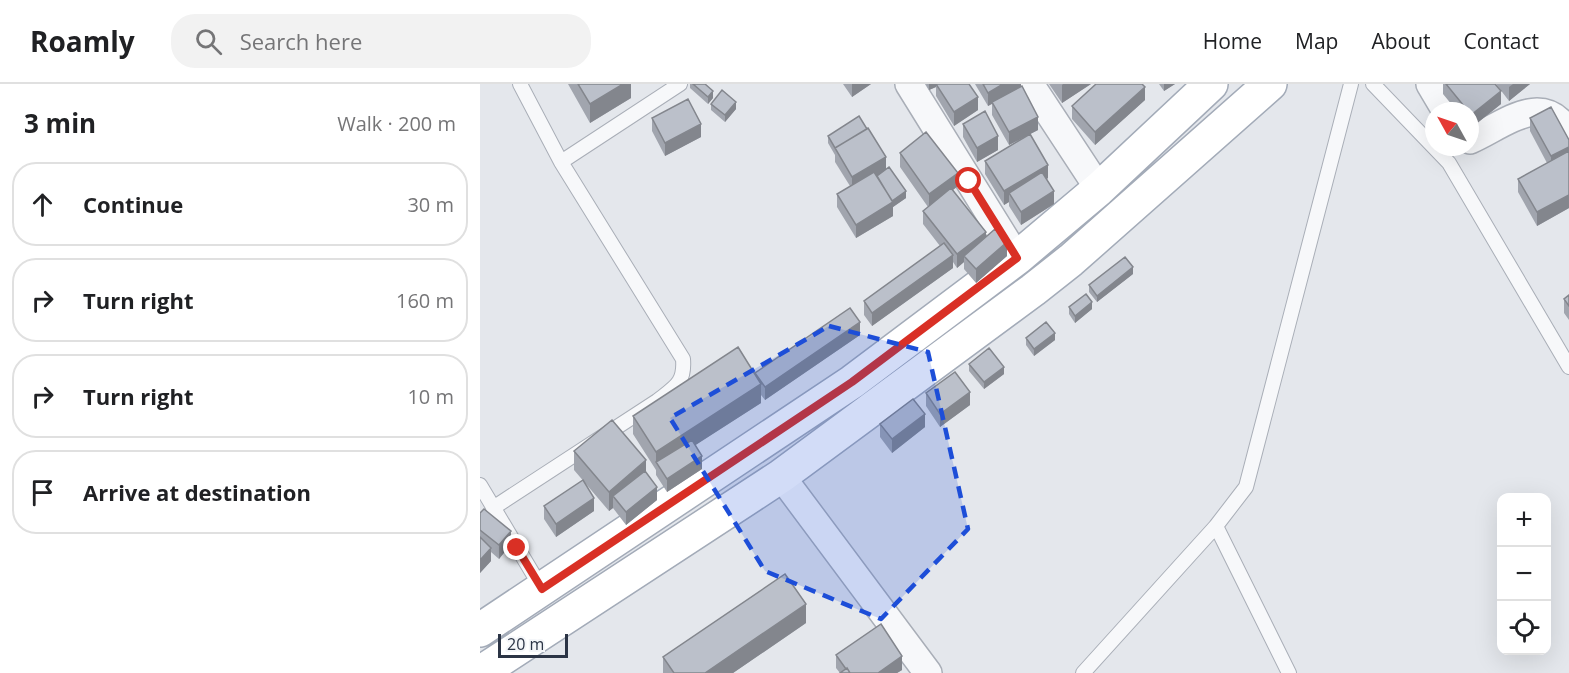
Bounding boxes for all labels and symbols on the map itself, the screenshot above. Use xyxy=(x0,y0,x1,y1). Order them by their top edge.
north arrow xyxy=(1425,102,1479,156)
route start xyxy=(955,167,981,193)
route end xyxy=(503,534,529,560)
scale bar xyxy=(498,631,568,658)

